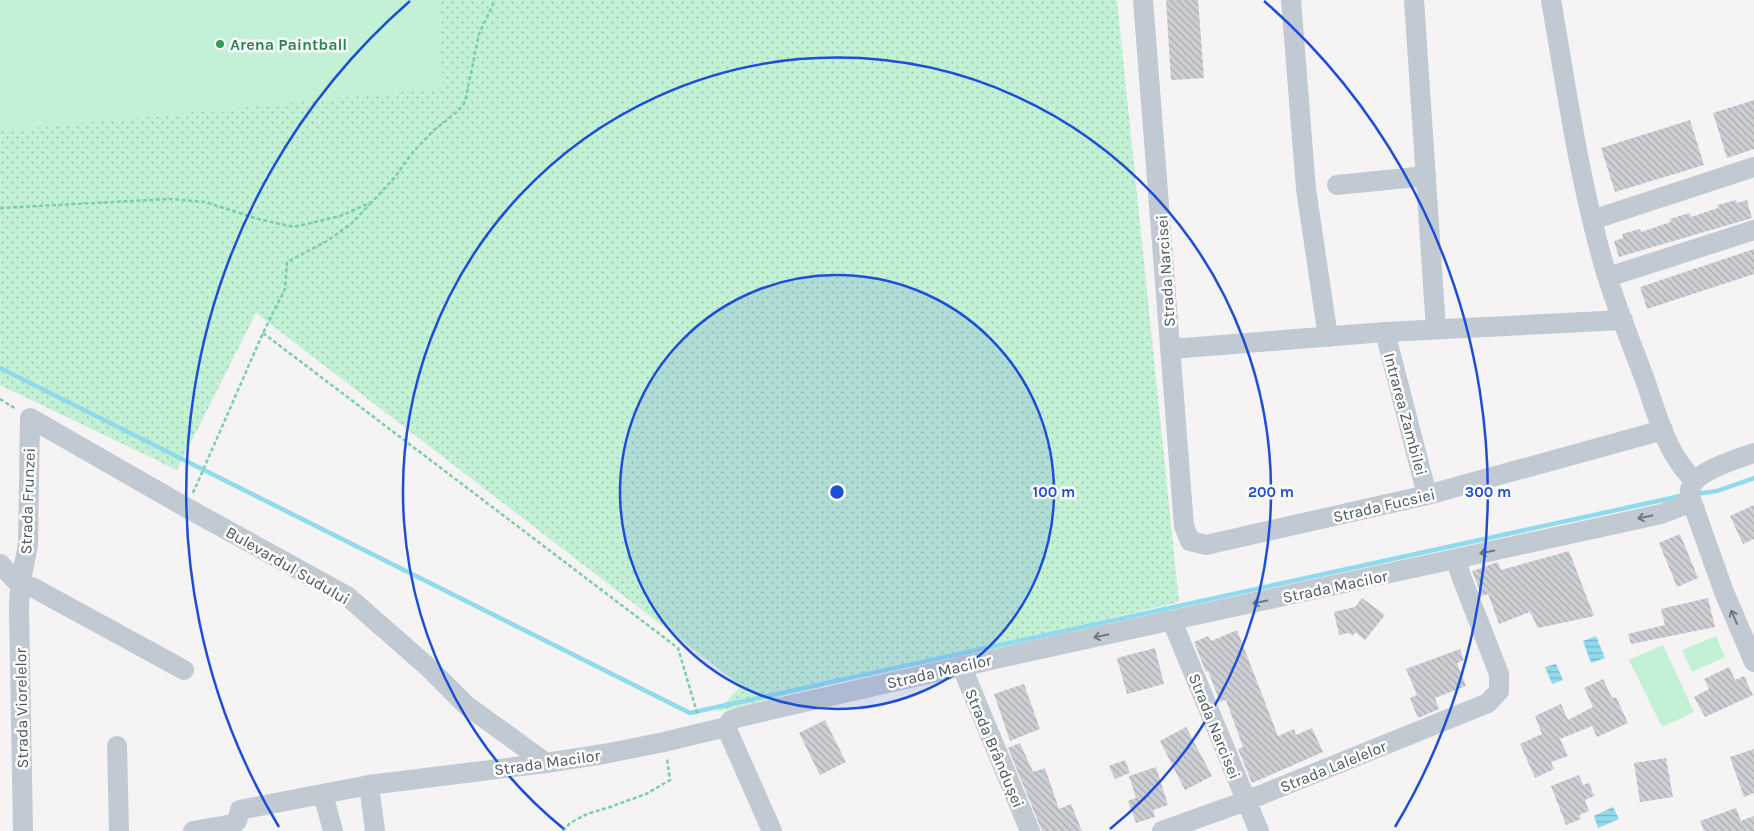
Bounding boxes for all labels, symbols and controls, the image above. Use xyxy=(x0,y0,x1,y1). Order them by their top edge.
place label: Arena Paintball xyxy=(230,35,347,54)
marker: Arena Paintball xyxy=(214,38,226,50)
street label: Strada Narcisei xyxy=(1152,214,1179,328)
street label: Intrarea Zambilei xyxy=(1380,351,1431,478)
street label: Strada Frunzei xyxy=(16,447,39,555)
centre of rings xyxy=(828,483,846,501)
text: 100 m xyxy=(1033,483,1075,501)
text: 200 m xyxy=(1248,483,1294,501)
text: 300 m xyxy=(1465,483,1511,501)
street label: Strada Fucsiei xyxy=(1331,484,1437,526)
one-way arrow xyxy=(1638,513,1654,522)
street label: Bulevardul Sudului xyxy=(222,522,353,609)
one-way arrow xyxy=(1479,548,1495,557)
street label: Strada Macilor xyxy=(1281,566,1389,607)
one-way arrow xyxy=(1252,598,1268,607)
one-way arrow xyxy=(1729,610,1739,625)
one-way arrow xyxy=(1093,632,1109,641)
street label: Strada Viorelelor xyxy=(11,647,32,768)
street label: Strada Macilor xyxy=(885,650,993,693)
street label: Strada Narcisei xyxy=(1185,671,1244,782)
street label: Strada Brândușei xyxy=(961,686,1028,810)
street label: Strada Lalelelor xyxy=(1277,736,1389,796)
street label: Strada Macilor xyxy=(493,746,601,779)

